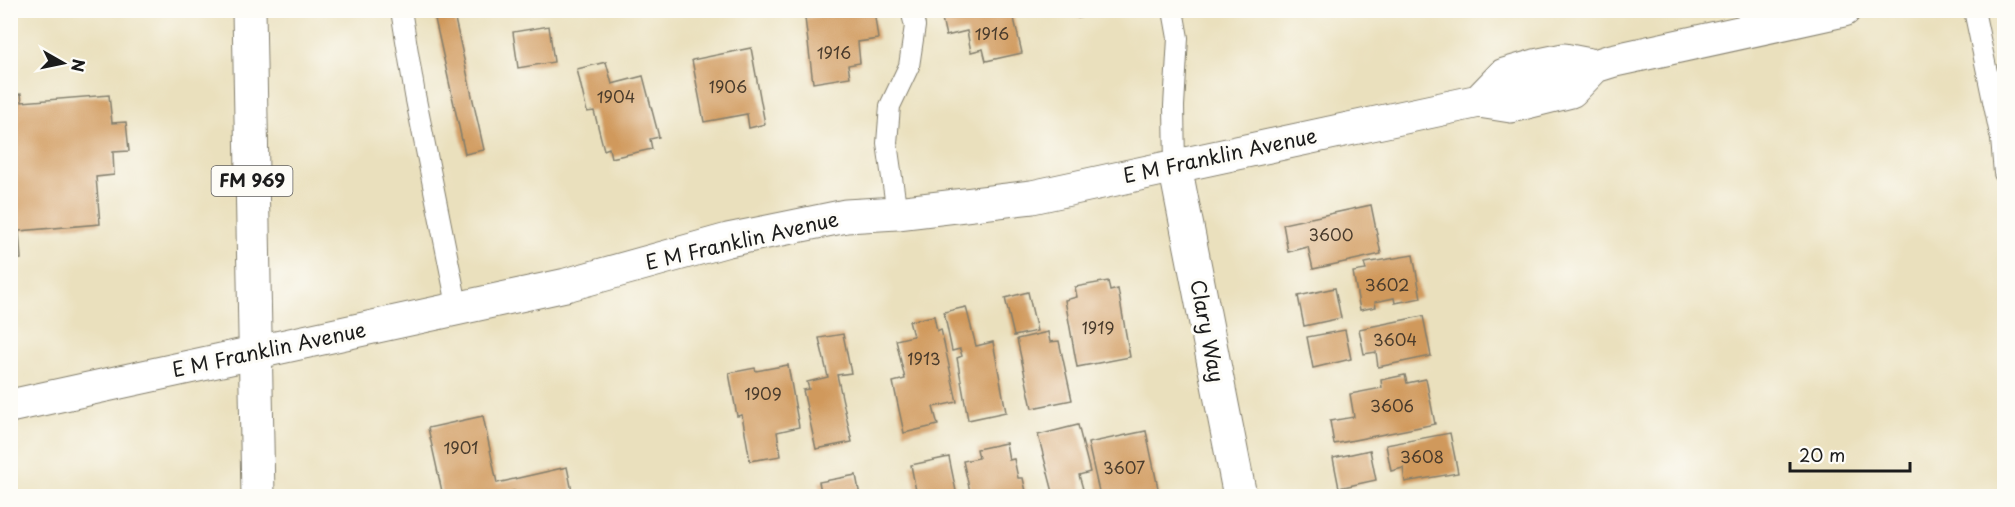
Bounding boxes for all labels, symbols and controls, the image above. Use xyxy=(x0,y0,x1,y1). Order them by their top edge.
house number: 1916 xyxy=(975,21,1009,45)
north arrow xyxy=(33,33,93,93)
house number: 1916 xyxy=(817,40,851,64)
text: N xyxy=(66,57,92,74)
house number: 1906 xyxy=(709,74,747,98)
house number: 1904 xyxy=(597,84,635,108)
street label: E M Franklin Avenue xyxy=(1120,120,1319,190)
road number: FM 969 xyxy=(212,166,292,196)
street label: E M Franklin Avenue xyxy=(642,203,841,277)
house number: 3600 xyxy=(1308,222,1354,246)
house number: 3602 xyxy=(1365,272,1409,296)
street label: Clary Way xyxy=(1183,277,1233,385)
street label: E M Franklin Avenue xyxy=(169,314,368,384)
house number: 1919 xyxy=(1082,315,1114,339)
house number: 3604 xyxy=(1373,327,1417,351)
house number: 1913 xyxy=(907,346,941,370)
house number: 1909 xyxy=(744,381,782,405)
house number: 3606 xyxy=(1370,393,1414,417)
house number: 1901 xyxy=(443,435,479,459)
scale bar xyxy=(1790,435,1910,473)
text: 20 m xyxy=(1799,441,1845,468)
house number: 3608 xyxy=(1400,444,1444,468)
house number: 3607 xyxy=(1103,455,1145,479)

